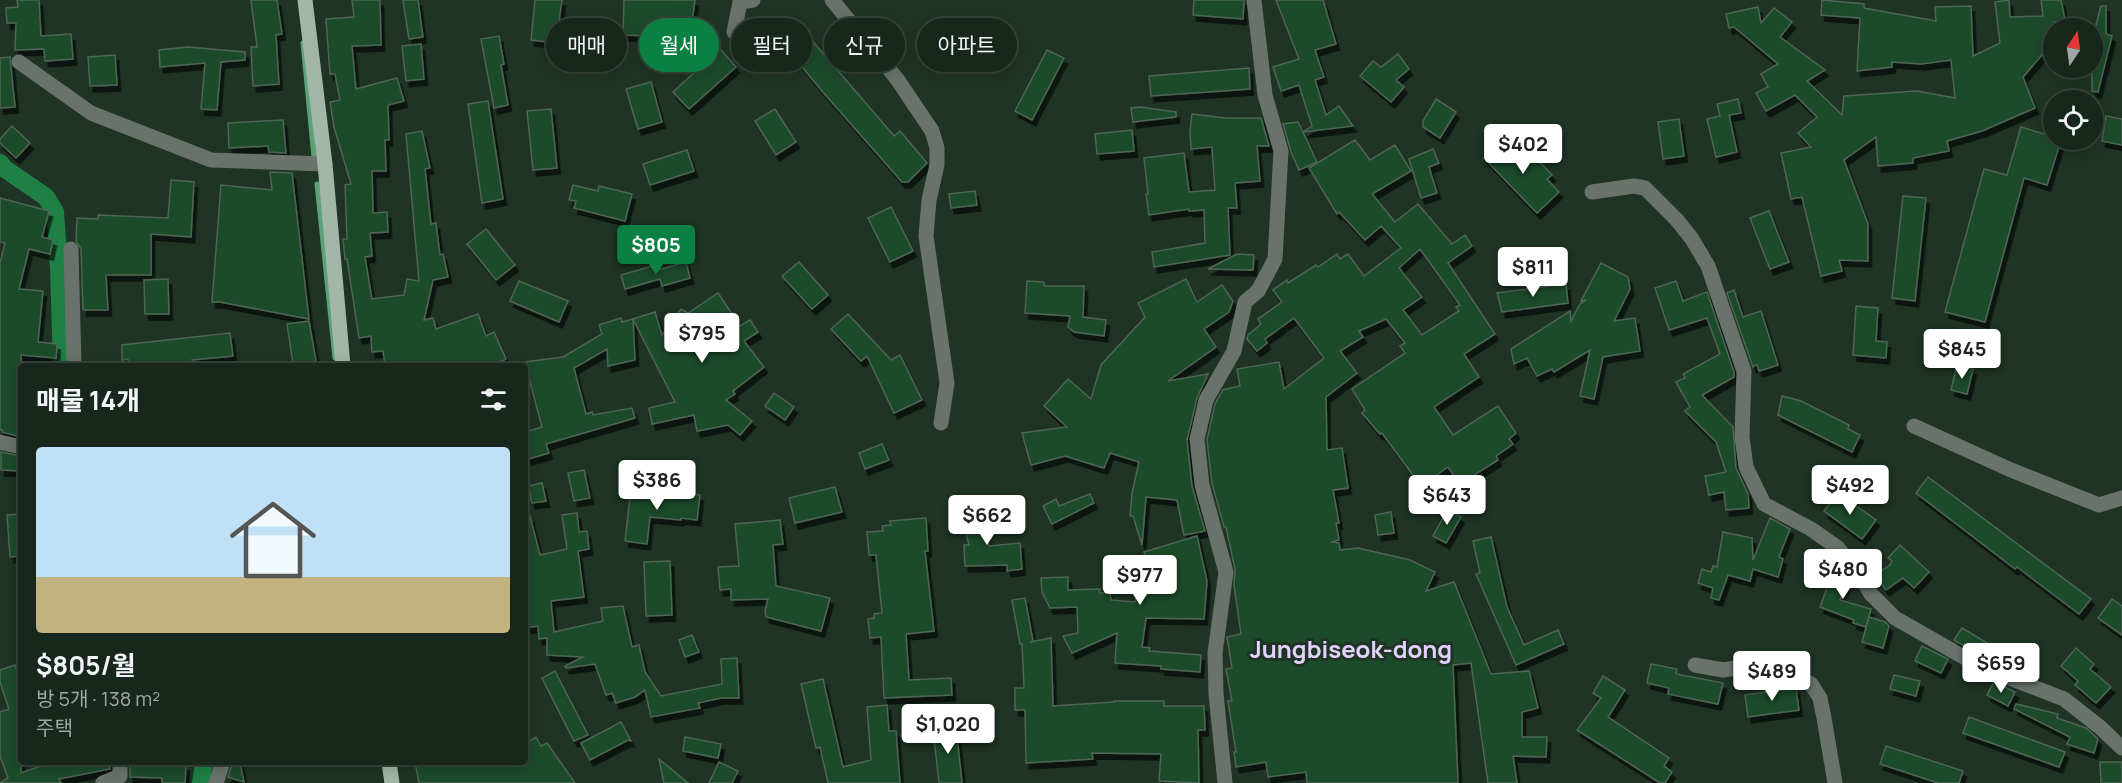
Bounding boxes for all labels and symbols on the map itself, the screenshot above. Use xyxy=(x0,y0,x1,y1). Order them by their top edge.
north arrow xyxy=(2043,18,2103,78)
pin: $402 xyxy=(1487,124,1559,175)
pin: $805 xyxy=(620,225,692,276)
pin: $811 xyxy=(1497,247,1569,298)
pin: $795 xyxy=(666,313,738,364)
pin: $845 xyxy=(1926,329,1998,380)
pin: $386 xyxy=(621,460,693,511)
pin: $492 xyxy=(1814,465,1886,516)
pin: $643 xyxy=(1411,475,1483,526)
pin: $662 xyxy=(951,495,1023,546)
pin: $480 xyxy=(1807,549,1879,600)
pin: $977 xyxy=(1104,555,1176,606)
district label: Jungbiseok-dong xyxy=(1250,632,1452,665)
pin: $659 xyxy=(1965,643,2037,694)
pin: $489 xyxy=(1736,651,1808,702)
pin: $1,020 xyxy=(899,704,997,755)

